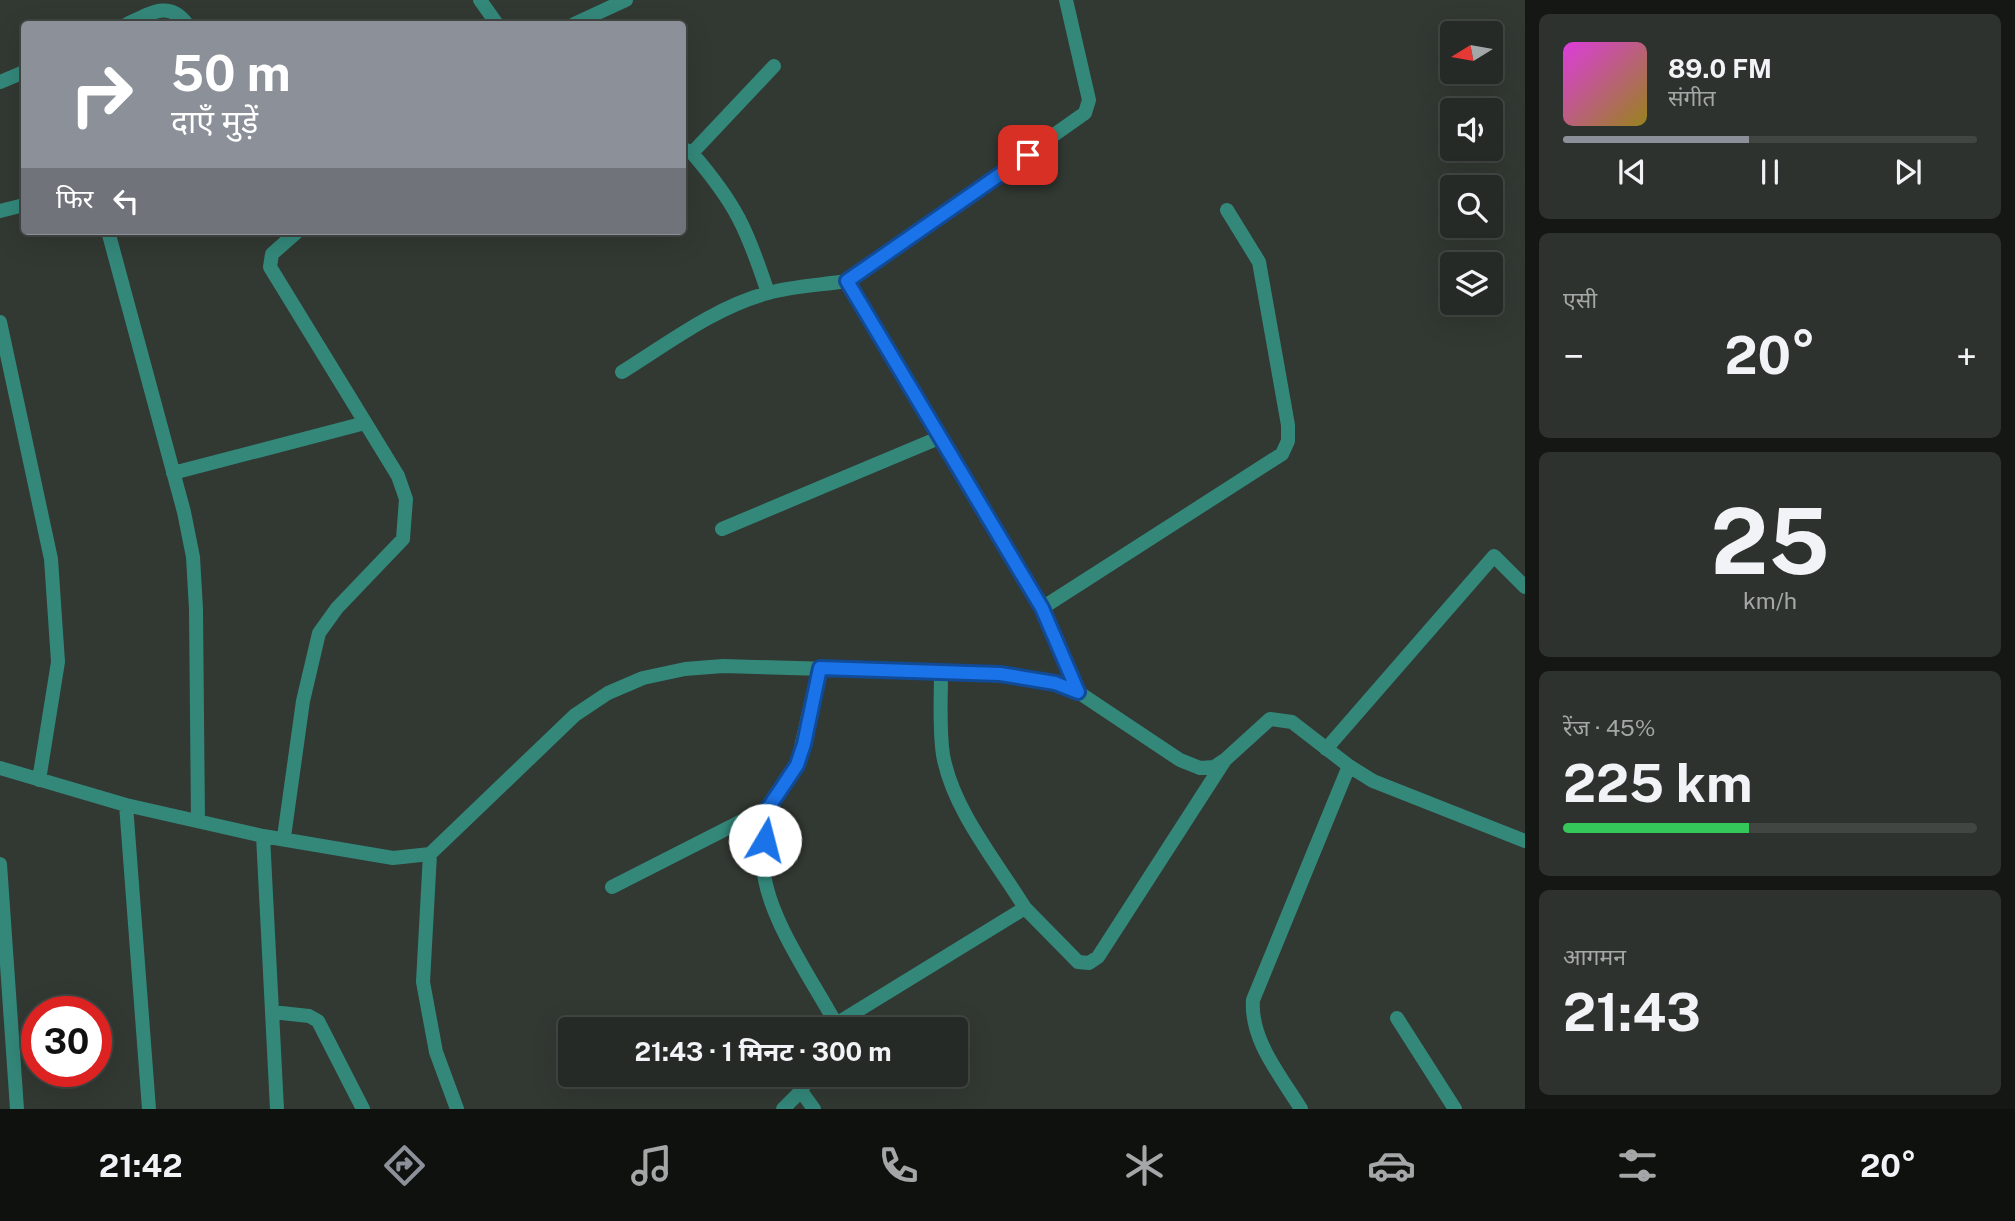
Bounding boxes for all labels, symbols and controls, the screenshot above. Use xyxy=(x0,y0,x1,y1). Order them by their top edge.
north arrow xyxy=(1440,21,1503,84)
map controls xyxy=(1440,21,1503,315)
text: 50 m xyxy=(171,44,291,102)
icon: right xyxy=(56,49,147,140)
text: 89.0 FM xyxy=(1668,53,1772,84)
text: संगीत xyxy=(1668,84,1716,111)
button: sound xyxy=(1440,98,1503,161)
text: दाएँ मुड़ें xyxy=(171,103,258,140)
pin xyxy=(998,125,1058,185)
icon: arrive xyxy=(1009,136,1047,174)
icon: previous xyxy=(1613,153,1651,191)
icon: pause xyxy=(1751,153,1789,191)
icon: next xyxy=(1889,153,1927,191)
button: search xyxy=(1440,175,1503,238)
icon: left xyxy=(107,182,145,220)
text: फिर xyxy=(56,183,93,214)
button: layers xyxy=(1440,252,1503,315)
text: एसी xyxy=(1563,286,1597,313)
text: 20° xyxy=(1724,325,1816,386)
text: − xyxy=(1563,334,1584,379)
text: + xyxy=(1956,334,1977,379)
text: 25 xyxy=(1710,488,1830,594)
text: km/h xyxy=(1743,587,1797,614)
text: रेंज · 45% xyxy=(1563,714,1656,741)
text: 225 km xyxy=(1563,753,1753,814)
position arrow xyxy=(728,803,802,877)
text: आगमन xyxy=(1563,943,1626,970)
text: 21:43 xyxy=(1563,982,1701,1043)
speed limit sign: 30 xyxy=(21,996,112,1087)
text: 21:43 · 1 मिनट · 300 m xyxy=(634,1036,892,1067)
icon: directions xyxy=(380,1141,429,1190)
icon: music xyxy=(627,1141,676,1190)
icon: phone xyxy=(874,1141,923,1190)
icon: climate xyxy=(1120,1141,1169,1190)
icon: car xyxy=(1367,1141,1416,1190)
icon: filters xyxy=(1613,1141,1662,1190)
text: 21:42 xyxy=(99,1147,183,1184)
text: 20° xyxy=(1860,1147,1916,1184)

